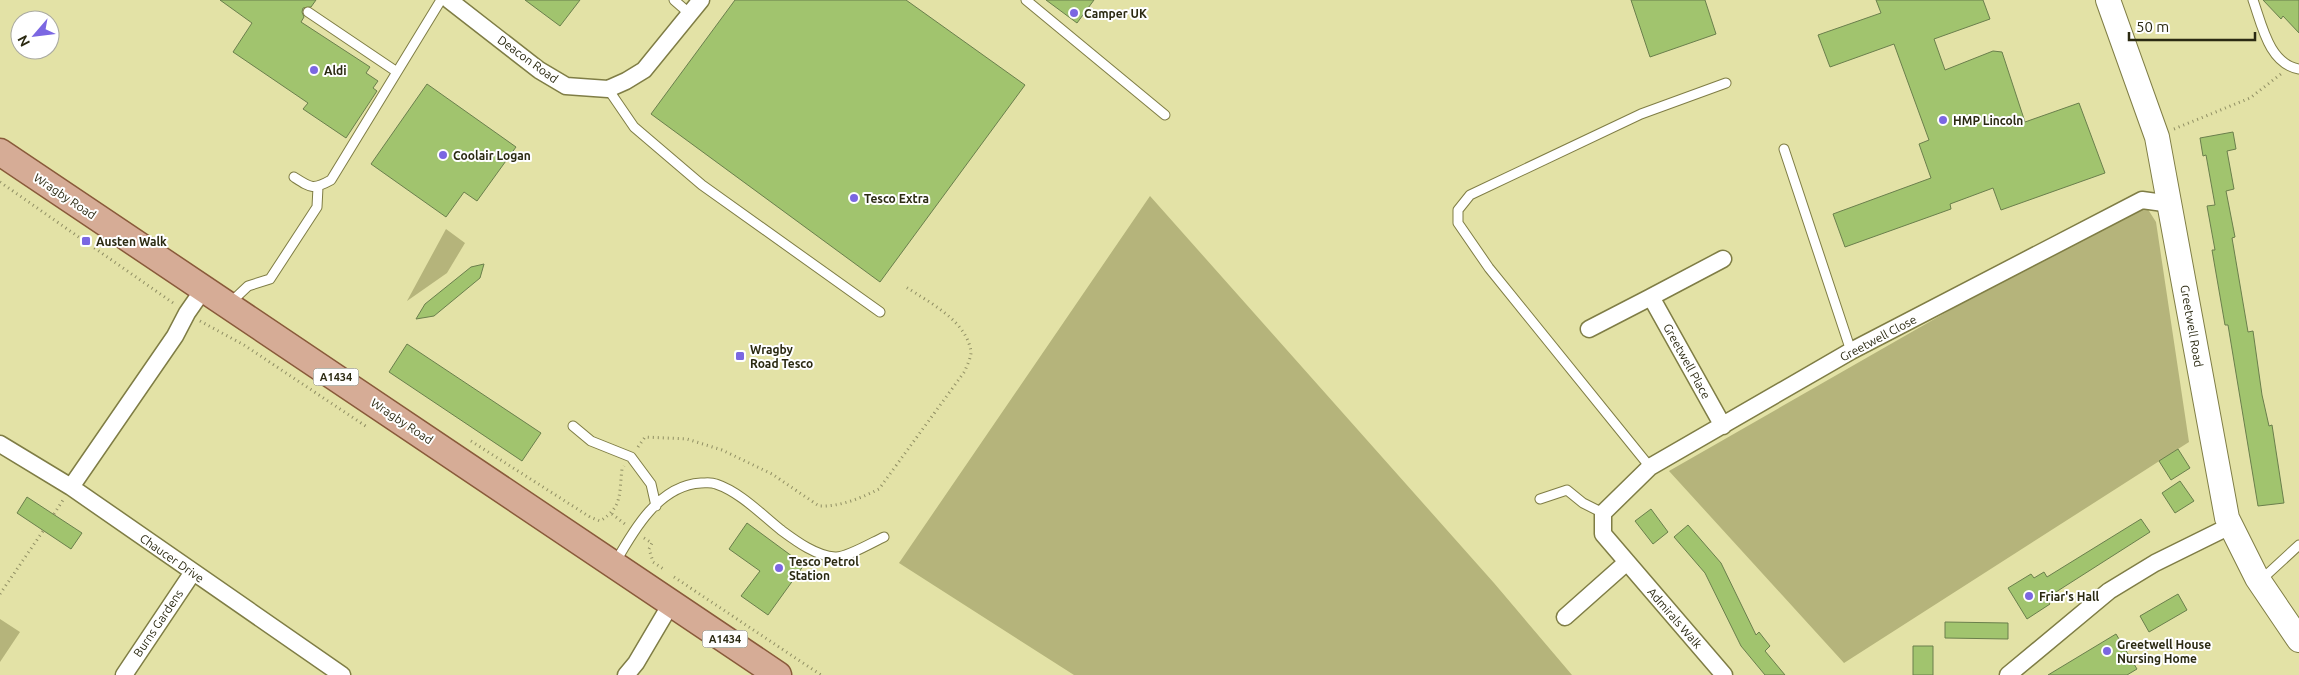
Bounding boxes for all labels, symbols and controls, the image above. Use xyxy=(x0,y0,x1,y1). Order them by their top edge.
marker: Camper UK xyxy=(1068,7,1080,19)
place label: Camper UK xyxy=(1084,7,1147,20)
north arrow xyxy=(10,10,60,60)
scale bar xyxy=(2129,10,2255,42)
text: 50 m xyxy=(2136,18,2169,35)
text: N xyxy=(14,33,33,49)
street label: Deacon Road xyxy=(495,33,561,85)
marker: Aldi xyxy=(308,64,320,76)
place label: Aldi xyxy=(324,64,347,77)
marker: HMP Lincoln xyxy=(1937,114,1949,126)
place label: HMP Lincoln xyxy=(1953,114,2023,127)
marker: Coolair Logan xyxy=(437,149,449,161)
place label: Coolair Logan xyxy=(453,149,531,162)
street label: Wragby Road xyxy=(32,171,98,221)
marker: Tesco Extra xyxy=(848,192,860,204)
place label: Tesco Extra xyxy=(864,192,929,205)
marker: Austen Walk xyxy=(80,235,92,247)
place label: Austen Walk xyxy=(96,235,167,248)
street label: Greetwell Road xyxy=(2178,284,2206,368)
street label: Greetwell Close xyxy=(1838,312,1918,364)
street label: Greetwell Place xyxy=(1661,321,1713,401)
place label: Wragby Road Tesco xyxy=(750,343,813,370)
marker: Wragby Road Tesco xyxy=(734,350,746,362)
road number: A1434 xyxy=(314,368,358,386)
street label: Wragby Road xyxy=(369,396,435,446)
street label: Chaucer Drive xyxy=(138,531,206,585)
place label: Tesco Petrol Station xyxy=(789,555,859,582)
marker: Tesco Petrol Station xyxy=(773,562,785,574)
street label: Admirals Walk xyxy=(1645,585,1705,651)
street label: Burns Gardens xyxy=(131,587,185,659)
marker: Friar's Hall xyxy=(2023,590,2035,602)
place label: Friar's Hall xyxy=(2039,590,2100,603)
road number: A1434 xyxy=(702,630,748,648)
place label: Greetwell House Nursing Home xyxy=(2117,638,2211,665)
marker: Greetwell House Nursing Home xyxy=(2101,645,2113,657)

